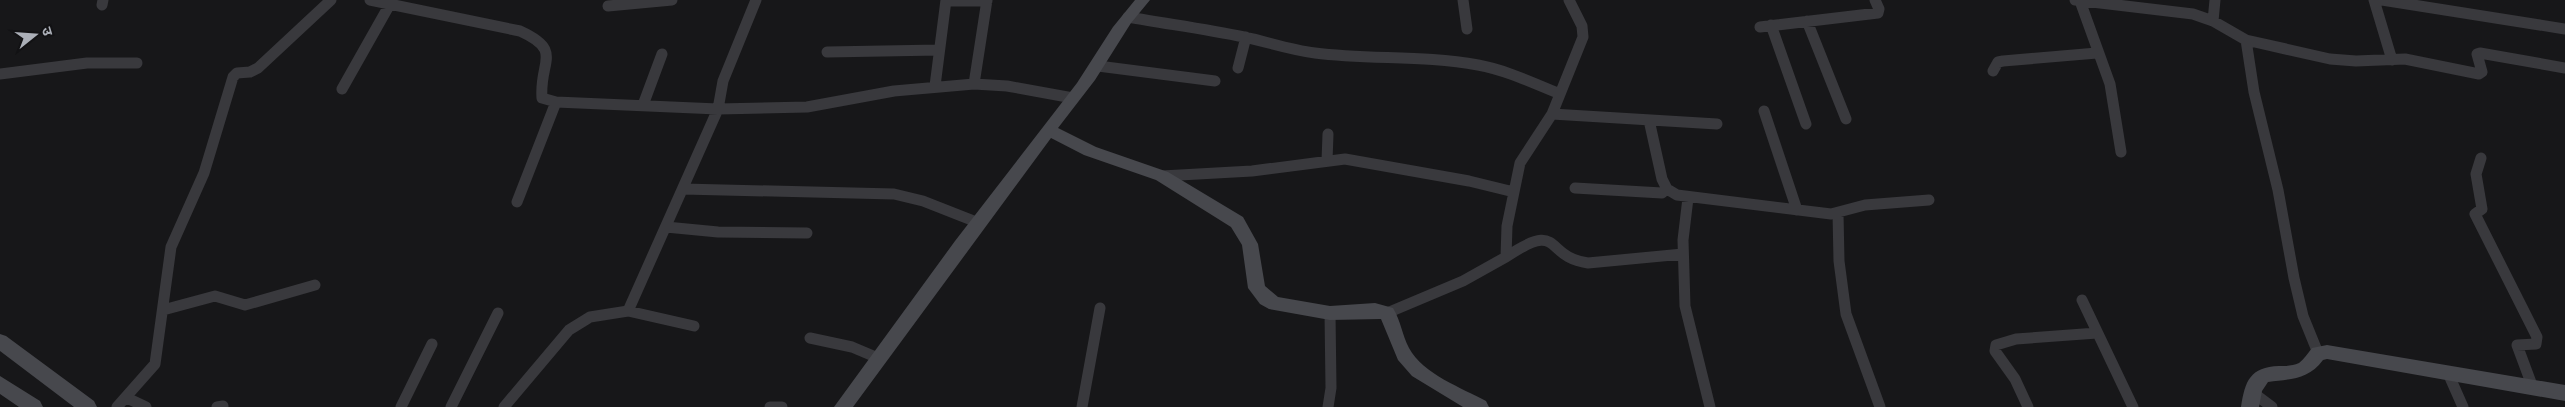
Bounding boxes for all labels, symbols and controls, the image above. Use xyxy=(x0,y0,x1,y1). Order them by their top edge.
north arrow xyxy=(10,10,60,60)
text: उ xyxy=(39,25,57,38)

